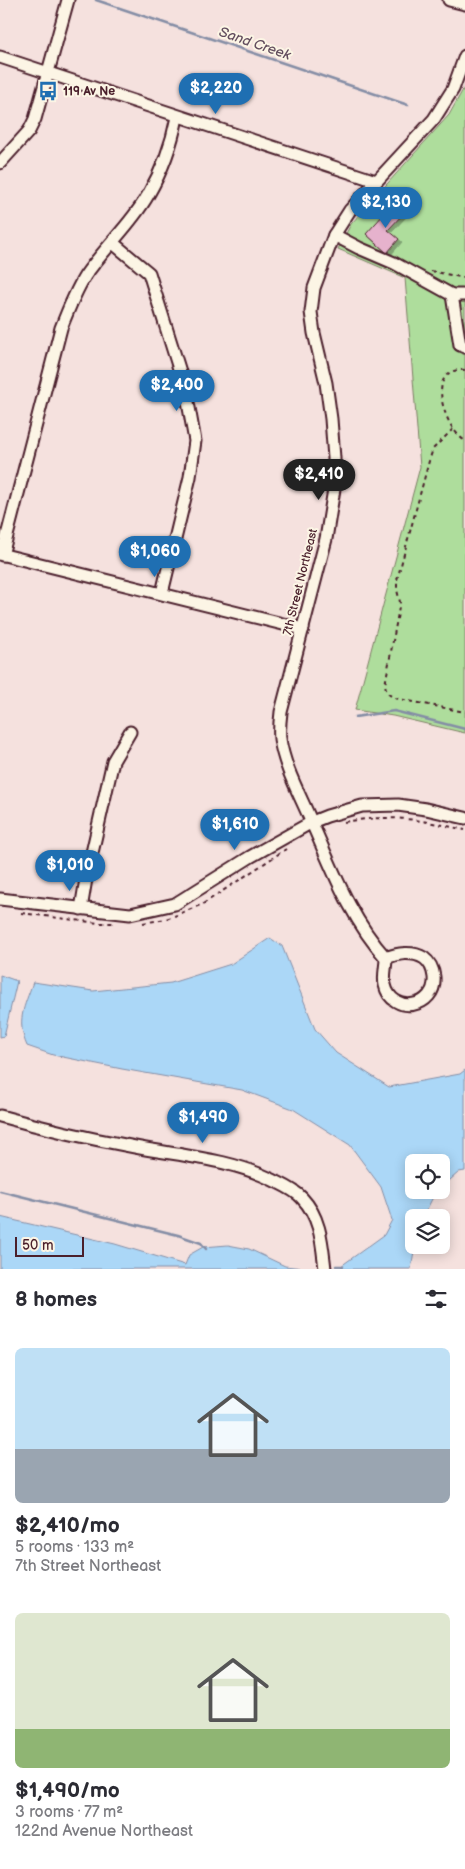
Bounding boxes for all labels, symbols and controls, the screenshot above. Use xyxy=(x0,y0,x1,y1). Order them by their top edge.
water label: Sand Creek xyxy=(217,23,294,64)
pin: $2,220 xyxy=(175,72,257,115)
text: $2,220 xyxy=(190,79,242,98)
bus stop icon: 119 Av Ne xyxy=(37,80,59,102)
place label: 119 Av Ne xyxy=(63,84,115,99)
pin: $2,130 xyxy=(345,186,427,229)
text: $2,130 xyxy=(361,193,411,212)
pin: $2,400 xyxy=(136,370,218,412)
text: $2,400 xyxy=(150,376,204,395)
pin: $2,410 xyxy=(278,458,360,501)
text: $2,410 xyxy=(294,465,344,484)
street label: 7th Street Northeast xyxy=(280,527,321,637)
pin: $1,060 xyxy=(114,536,196,578)
text: $1,060 xyxy=(130,542,180,561)
pin: $1,610 xyxy=(194,808,276,851)
text: $1,610 xyxy=(211,815,259,834)
pin: $1,010 xyxy=(29,850,111,892)
text: $1,010 xyxy=(46,856,94,875)
pin: $1,490 xyxy=(162,1102,244,1144)
text: $1,490 xyxy=(178,1108,228,1127)
map controls xyxy=(405,1154,450,1254)
button: locate xyxy=(405,1154,450,1199)
button: layers xyxy=(405,1209,450,1254)
scale bar xyxy=(15,1234,84,1257)
text: 50 m xyxy=(22,1237,54,1254)
icon: filters xyxy=(422,1285,450,1313)
text: 8 homes xyxy=(15,1287,97,1312)
icon: home xyxy=(188,1380,278,1470)
text: $2,410/mo xyxy=(15,1513,120,1538)
text: 5 rooms · 133 m² xyxy=(15,1538,134,1557)
text: 7th Street Northeast xyxy=(15,1557,161,1576)
icon: home xyxy=(188,1645,278,1735)
text: $1,490/mo xyxy=(15,1778,120,1803)
text: 3 rooms · 77 m² xyxy=(15,1803,123,1822)
text: 122nd Avenue Northeast xyxy=(15,1822,193,1841)

